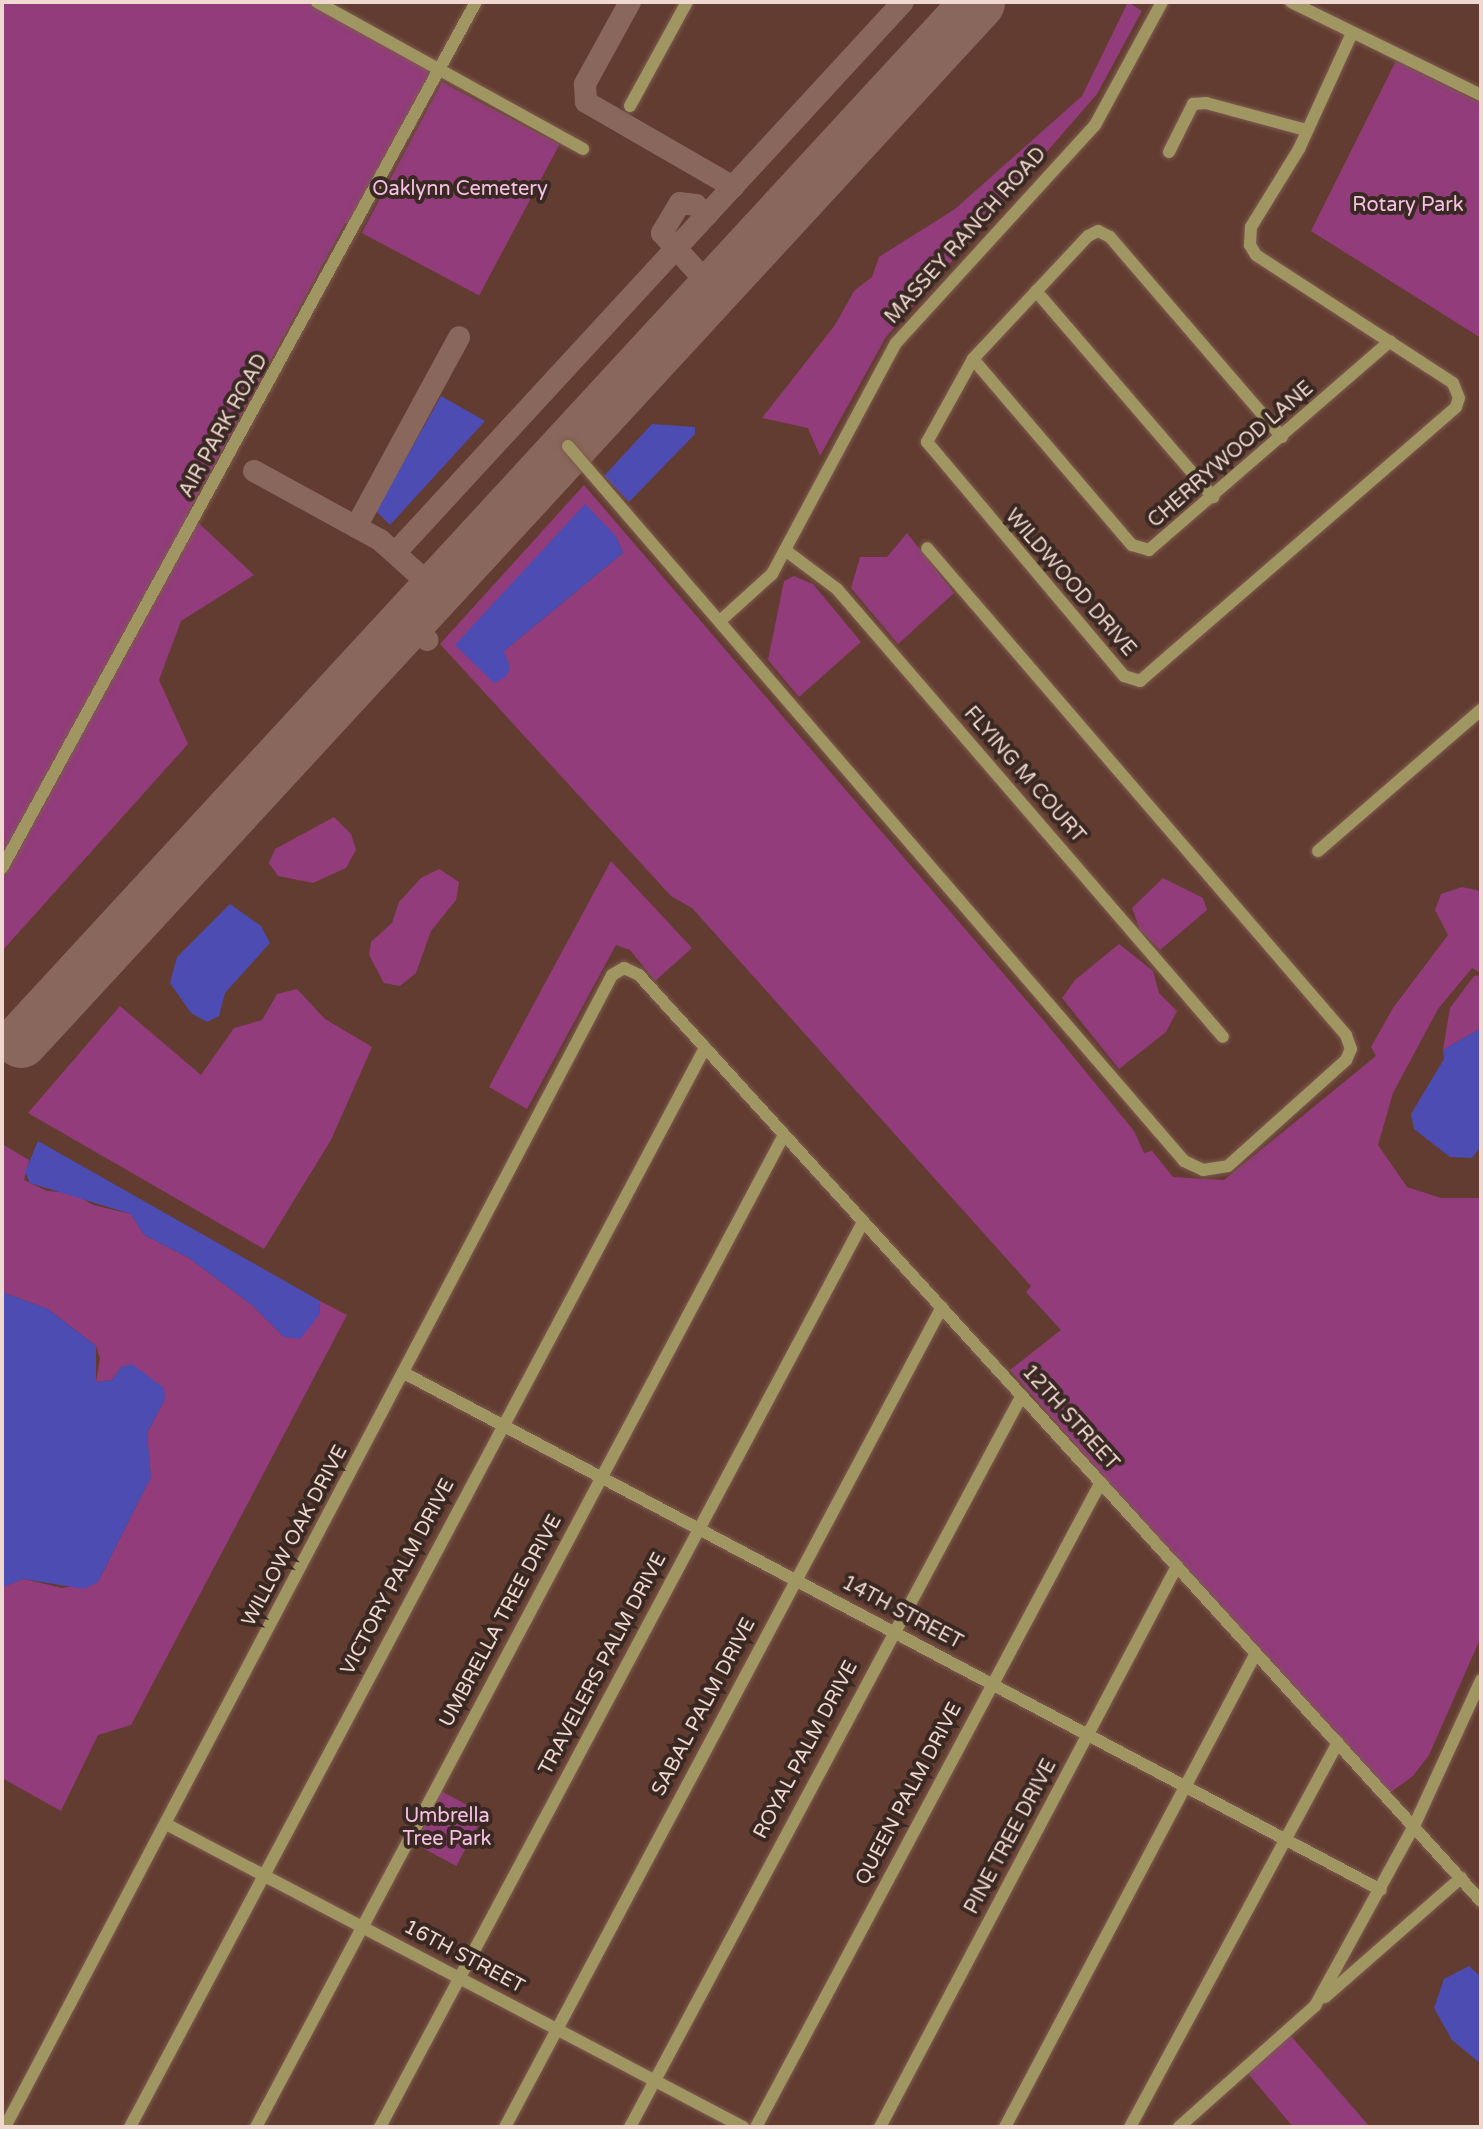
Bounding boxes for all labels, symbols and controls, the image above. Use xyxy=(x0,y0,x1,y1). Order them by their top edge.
street label: MASSEY RANCH ROAD xyxy=(880,143,1052,329)
park label: Oaklynn Cemetery xyxy=(372,177,548,201)
park label: Rotary Park xyxy=(1352,193,1464,217)
street label: AIR PARK ROAD xyxy=(175,350,273,502)
street label: CHERRYWOOD LANE xyxy=(1144,377,1318,533)
street label: WILDWOOD DRIVE xyxy=(1000,505,1140,661)
street label: FLYING M COURT xyxy=(958,702,1090,848)
street label: 12TH STREET xyxy=(1016,1360,1124,1476)
street label: WILLOW OAK DRIVE xyxy=(237,1441,353,1631)
street label: VICTORY PALM DRIVE xyxy=(336,1475,460,1679)
street label: UMBRELLA TREE DRIVE xyxy=(435,1511,567,1731)
street label: TRAVELERS PALM DRIVE xyxy=(534,1549,672,1779)
street label: 14TH STREET xyxy=(838,1571,966,1655)
street label: SABAL PALM DRIVE xyxy=(647,1614,761,1800)
street label: ROYAL PALM DRIVE xyxy=(749,1657,863,1843)
street label: QUEEN PALM DRIVE xyxy=(851,1699,967,1889)
street label: PINE TREE DRIVE xyxy=(960,1755,1062,1919)
park label: Umbrella Tree Park xyxy=(403,1805,491,1852)
street label: 16TH STREET xyxy=(400,1915,528,1999)

